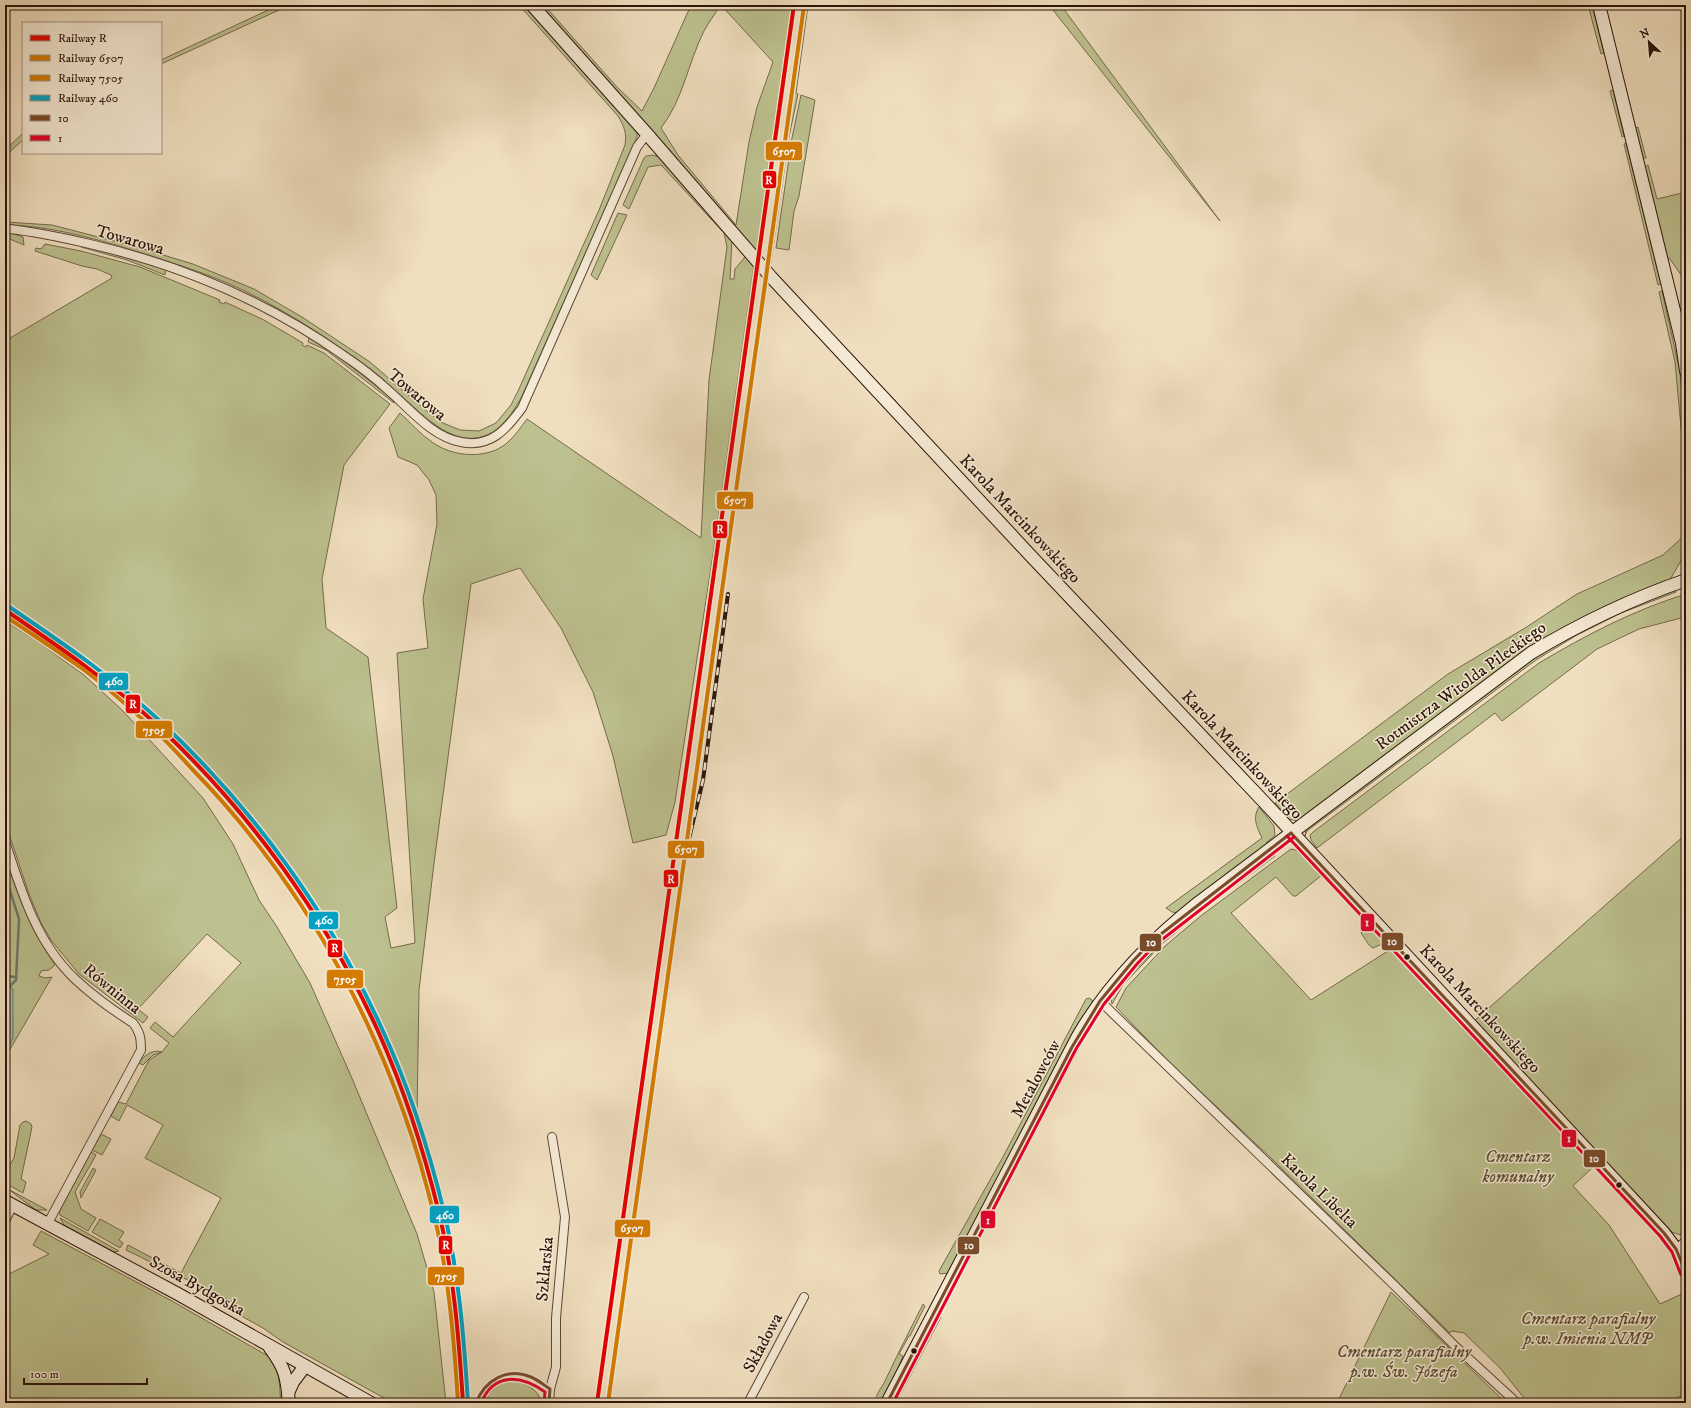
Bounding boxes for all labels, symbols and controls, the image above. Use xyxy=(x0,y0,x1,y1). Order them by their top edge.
legend xyxy=(22,22,162,154)
north arrow xyxy=(1629,22,1669,62)
text: N xyxy=(1638,26,1652,42)
text: Railway R xyxy=(58,31,107,46)
text: Railway 6507 xyxy=(58,51,124,66)
text: Railway 7505 xyxy=(58,71,123,86)
text: Railway 460 xyxy=(58,91,118,106)
text: 10 xyxy=(58,111,69,126)
text: 1 xyxy=(58,131,62,146)
line badge: 6507 xyxy=(765,141,803,161)
text: 6507 xyxy=(773,145,796,159)
line badge: R xyxy=(762,170,777,189)
text: R xyxy=(765,174,773,188)
street label: Towarowa xyxy=(93,220,167,260)
street label: Towarowa xyxy=(383,364,451,426)
street label: Karola Marcinkowskiego xyxy=(954,450,1086,588)
line badge: 6507 xyxy=(716,491,754,510)
text: 6507 xyxy=(724,494,747,508)
line badge: R xyxy=(712,520,728,539)
text: R xyxy=(716,523,724,537)
street label: Rotmistrza Witolda Pileckiego xyxy=(1371,617,1551,755)
line badge: 460 xyxy=(98,672,129,691)
text: 460 xyxy=(104,675,123,689)
street label: Karola Marcinkowskiego xyxy=(1176,686,1308,824)
line badge: R xyxy=(125,694,141,714)
text: R xyxy=(129,698,137,712)
line badge: 7505 xyxy=(135,720,173,739)
text: 7505 xyxy=(143,724,166,738)
line badge: 6507 xyxy=(667,840,705,859)
text: 6507 xyxy=(675,843,698,857)
line badge: R xyxy=(663,869,679,888)
text: R xyxy=(667,873,675,887)
line badge: 460 xyxy=(308,911,339,930)
line badge: 1 xyxy=(1360,913,1375,932)
text: 460 xyxy=(314,914,333,928)
text: 1 xyxy=(1365,916,1369,930)
line badge: 10 xyxy=(1381,932,1404,951)
line badge: 10 xyxy=(1139,933,1162,952)
text: 10 xyxy=(1387,935,1397,949)
text: 10 xyxy=(1146,936,1156,950)
line badge: R xyxy=(327,939,343,958)
street label: Karola Marcinkowskiego xyxy=(1414,940,1546,1078)
text: R xyxy=(331,942,339,956)
unlabelled marker xyxy=(1402,952,1412,962)
street label: Równinna xyxy=(78,959,146,1020)
line badge: 7505 xyxy=(326,969,364,989)
text: 7505 xyxy=(334,973,357,987)
street label: Metalowców xyxy=(1006,1036,1066,1122)
line badge: 1 xyxy=(1561,1129,1577,1148)
text: 1 xyxy=(1567,1132,1571,1146)
park label: Cmentarz komunalny xyxy=(1481,1146,1555,1188)
street label: Karola Libelta xyxy=(1276,1149,1363,1234)
line badge: 10 xyxy=(1583,1149,1606,1168)
text: 10 xyxy=(1589,1152,1599,1166)
unlabelled marker xyxy=(1614,1180,1624,1190)
line badge: 460 xyxy=(429,1205,460,1224)
text: 460 xyxy=(435,1209,454,1223)
line badge: 1 xyxy=(980,1210,996,1229)
text: 1 xyxy=(986,1214,990,1228)
line badge: 6507 xyxy=(614,1219,651,1238)
text: 6507 xyxy=(621,1222,644,1236)
line badge: R xyxy=(438,1235,453,1255)
street label: Szklarska xyxy=(531,1235,559,1302)
line badge: 10 xyxy=(957,1236,980,1255)
text: R xyxy=(442,1239,450,1253)
text: 10 xyxy=(964,1239,974,1253)
street label: Szosa Bydgoska xyxy=(145,1251,249,1322)
line badge: 7505 xyxy=(427,1266,465,1286)
text: 7505 xyxy=(435,1270,458,1284)
park label: Cmentarz parafialny p.w. Imienia NMP xyxy=(1521,1308,1657,1350)
street label: Składowa xyxy=(738,1309,788,1377)
park label: Cmentarz parafialny p.w. Św. Józefa xyxy=(1337,1341,1473,1383)
unlabelled marker xyxy=(909,1346,919,1356)
scale bar xyxy=(24,1360,147,1386)
text: 100 m xyxy=(30,1367,59,1382)

